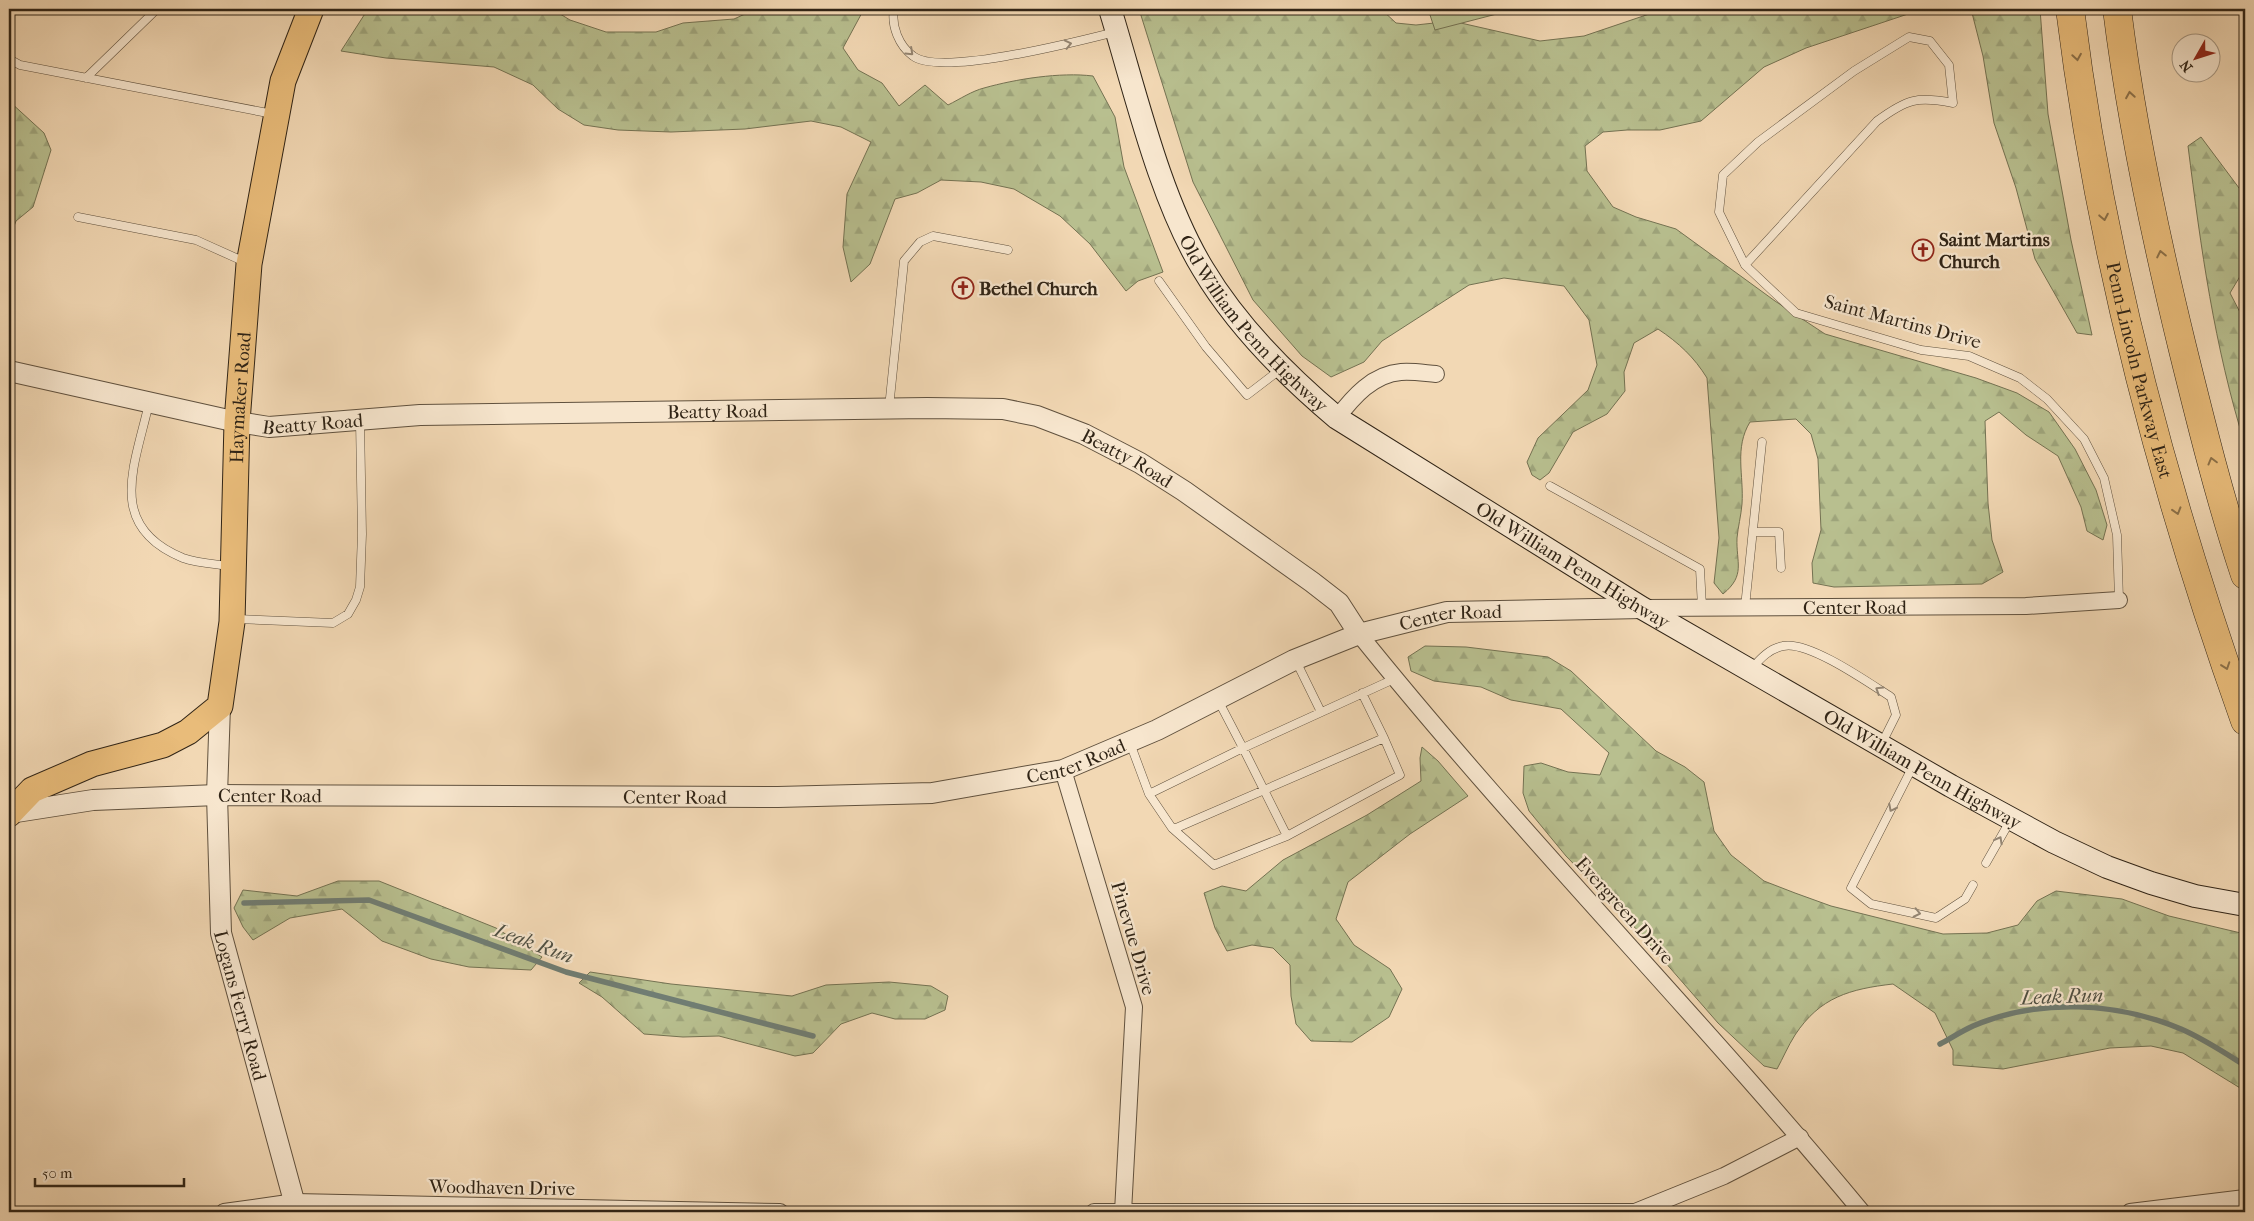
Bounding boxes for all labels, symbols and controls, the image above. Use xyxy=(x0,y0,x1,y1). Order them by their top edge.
north arrow xyxy=(2172,32,2222,82)
one-way arrow xyxy=(1063,39,1072,50)
one-way arrow xyxy=(904,46,913,55)
one-way arrow xyxy=(2071,53,2081,61)
text: N xyxy=(2176,56,2196,75)
one-way arrow xyxy=(2125,90,2136,98)
one-way arrow xyxy=(2099,213,2109,222)
place label: Saint Martins Church xyxy=(1939,229,2050,273)
street label: Old William Penn Highway xyxy=(1174,231,1333,418)
church icon: Saint Martins Church xyxy=(1911,238,1935,262)
one-way arrow xyxy=(2156,250,2166,259)
street label: Penn-Lincoln Parkway East xyxy=(2101,260,2177,481)
church icon: Bethel Church xyxy=(951,276,975,300)
place label: Bethel Church xyxy=(979,278,1098,300)
street label: Saint Martins Drive xyxy=(1822,290,1983,353)
street label: Haymaker Road xyxy=(226,331,256,464)
street label: Beatty Road xyxy=(667,400,769,424)
street label: Beatty Road xyxy=(261,410,365,440)
street label: Beatty Road xyxy=(1078,425,1177,493)
one-way arrow xyxy=(2207,458,2217,466)
street label: Old William Penn Highway xyxy=(1472,497,1674,634)
one-way arrow xyxy=(2171,506,2181,514)
street label: Center Road xyxy=(1803,597,1908,619)
street label: Center Road xyxy=(1397,601,1503,635)
one-way arrow xyxy=(2220,661,2230,669)
one-way arrow xyxy=(1876,686,1885,696)
street label: Old William Penn Highway xyxy=(1819,705,2026,835)
street label: Center Road xyxy=(1025,734,1130,788)
street label: Center Road xyxy=(218,785,322,807)
street label: Center Road xyxy=(623,786,727,809)
one-way arrow xyxy=(1888,802,1898,811)
one-way arrow xyxy=(1992,837,2002,846)
street label: Evergreen Drive xyxy=(1570,853,1678,969)
street label: Pinevue Drive xyxy=(1106,879,1160,998)
one-way arrow xyxy=(1912,908,1921,918)
water label: Leak Run xyxy=(489,918,576,968)
street label: Logans Ferry Road xyxy=(209,928,271,1084)
water label: Leak Run xyxy=(2018,984,2104,1009)
scale bar xyxy=(35,1156,184,1188)
text: 50 m xyxy=(42,1164,73,1182)
street label: Woodhaven Drive xyxy=(428,1176,575,1200)

